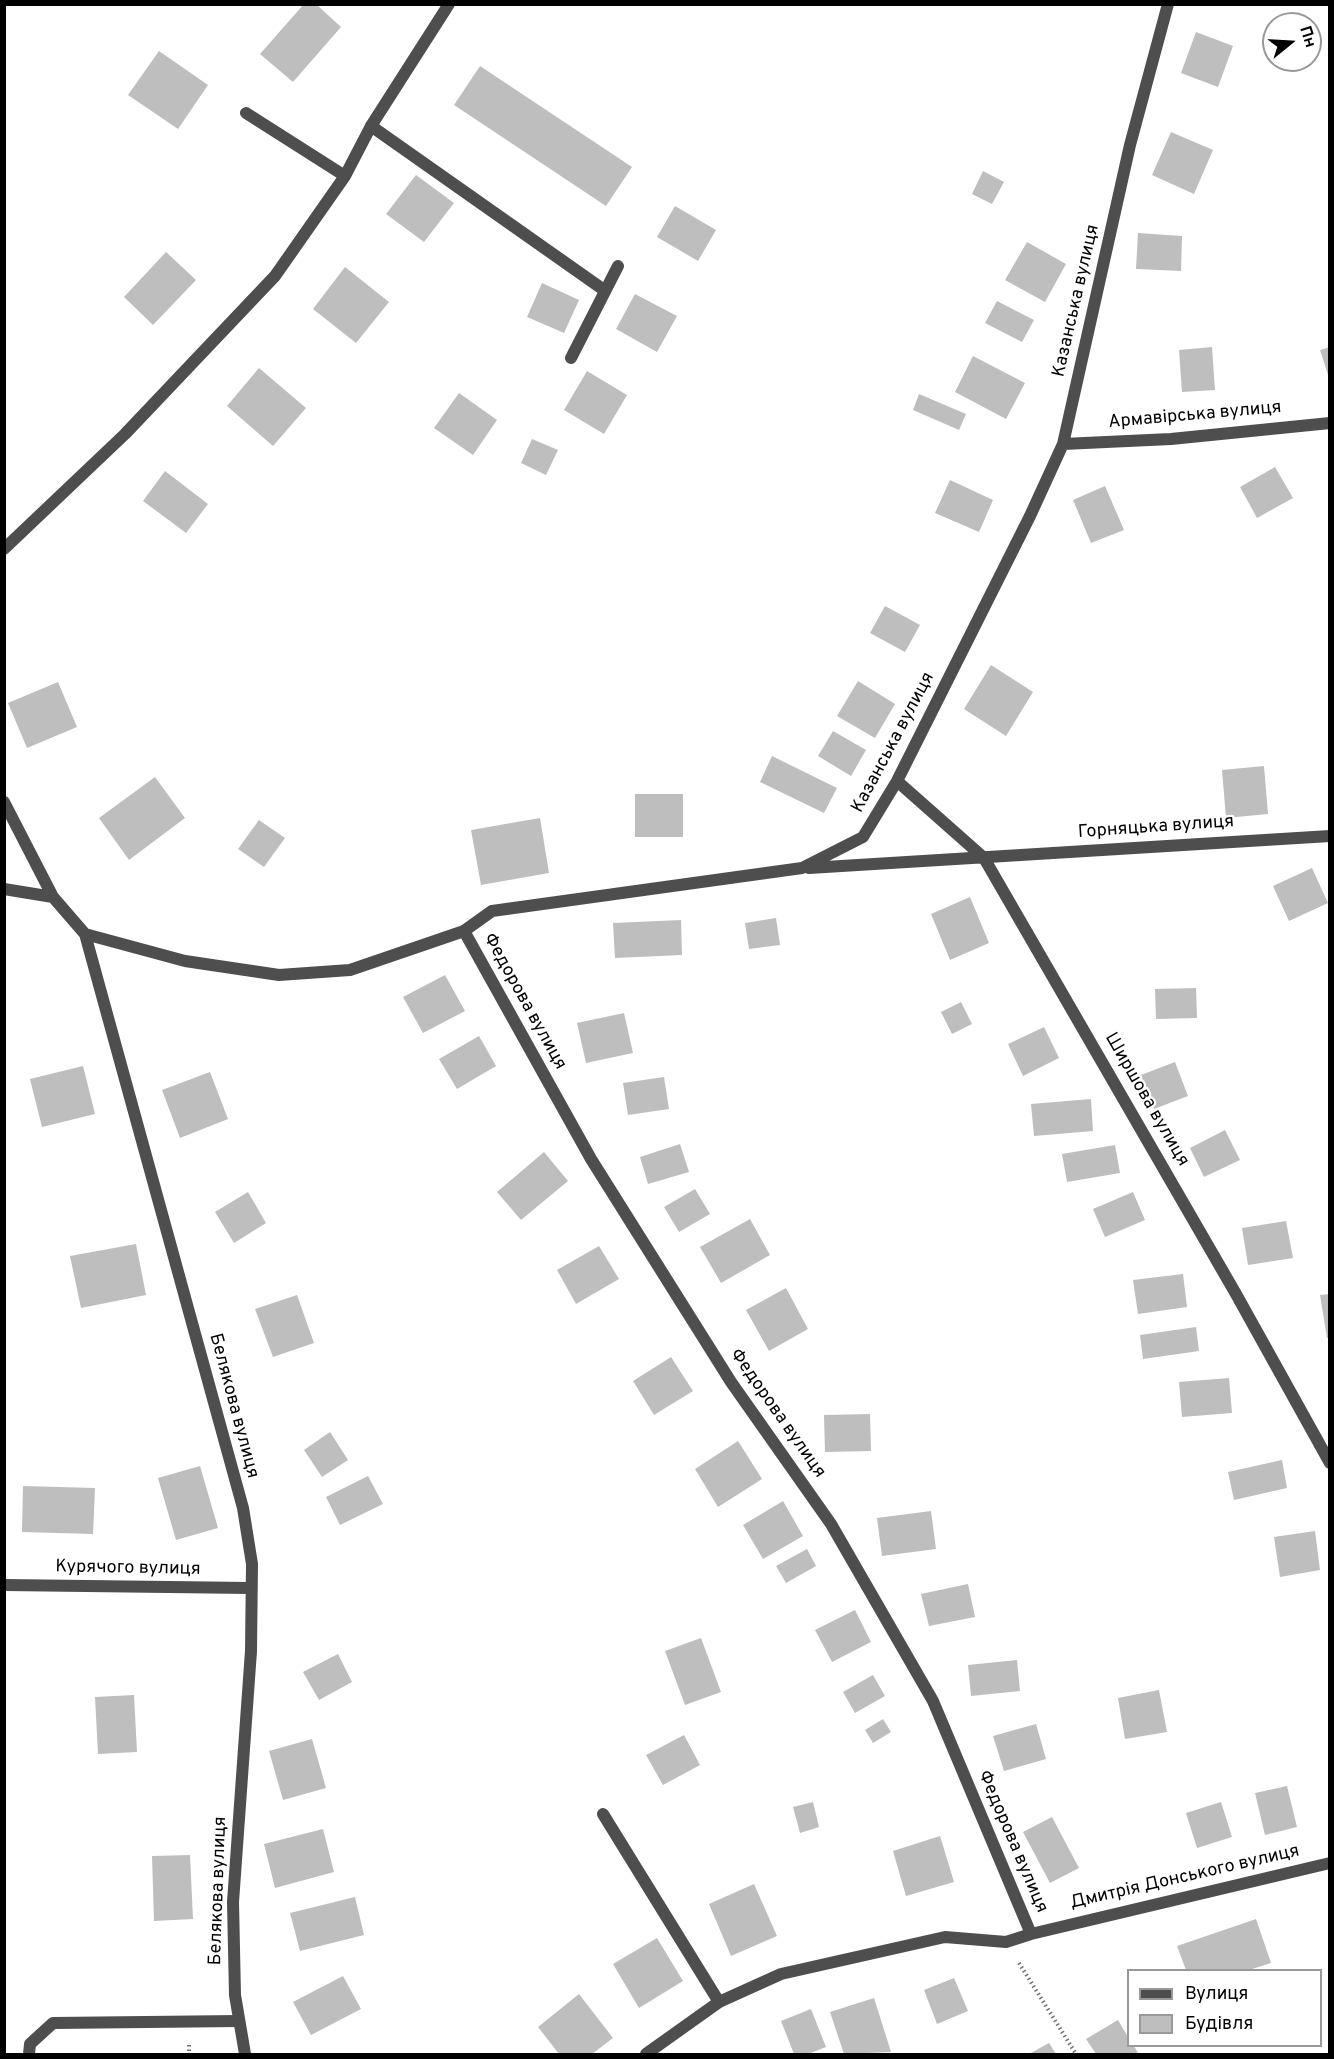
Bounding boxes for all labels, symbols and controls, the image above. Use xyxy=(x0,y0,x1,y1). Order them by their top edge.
north arrow xyxy=(1262,12,1322,72)
text: Пн xyxy=(1294,24,1320,50)
street label: Казанська вулиця xyxy=(1049,223,1105,379)
street label: Армавірська вулиця xyxy=(1108,398,1282,434)
street label: Казанська вулиця xyxy=(848,669,940,817)
street label: Горняцька вулиця xyxy=(1077,812,1235,844)
street label: Федорова вулиця xyxy=(478,930,570,1074)
street label: Ширшова вулиця xyxy=(1099,1029,1193,1171)
street label: Белякова вулиця xyxy=(203,1331,263,1481)
street label: Федорова вулиця xyxy=(724,1345,830,1483)
street label: Курячого вулиця xyxy=(55,1557,201,1581)
street label: Федорова вулиця xyxy=(972,1768,1052,1916)
street label: Белякова вулиця xyxy=(206,1816,232,1966)
street label: Дмитрія Донського вулиця xyxy=(1068,1841,1302,1915)
legend xyxy=(1127,1969,1322,2047)
text: Вулиця xyxy=(1185,1983,1248,2006)
text: Будівля xyxy=(1185,2013,1253,2036)

